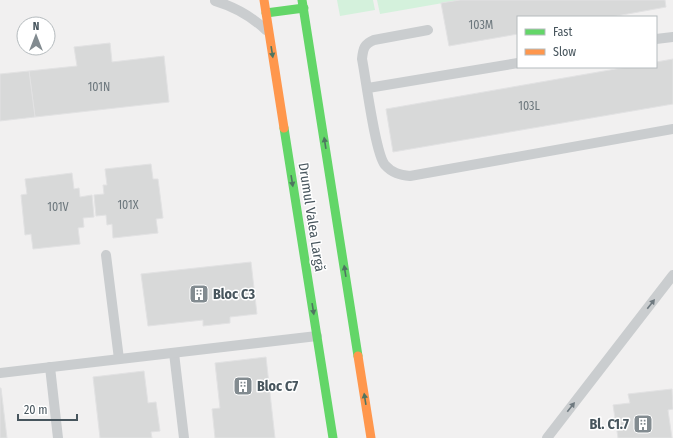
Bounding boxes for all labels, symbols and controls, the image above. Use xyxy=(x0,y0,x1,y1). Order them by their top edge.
north arrow xyxy=(16,16,56,56)
legend xyxy=(517,16,657,68)
house number: 103M xyxy=(469,18,493,32)
text: N xyxy=(33,20,39,33)
text: Fast xyxy=(553,25,572,39)
text: Slow xyxy=(553,45,576,59)
one-way arrow xyxy=(269,46,275,58)
house number: 101N xyxy=(88,80,110,94)
house number: 103L xyxy=(518,99,540,113)
one-way arrow xyxy=(322,137,328,149)
street label: Drumul Valea Largă xyxy=(294,161,329,273)
one-way arrow xyxy=(289,175,295,187)
house number: 101X xyxy=(117,198,139,212)
house number: 101V xyxy=(47,200,70,214)
one-way arrow xyxy=(342,265,348,277)
building icon: Bloc C3 xyxy=(188,283,210,305)
place label: Bloc C3 xyxy=(213,286,255,303)
one-way arrow xyxy=(646,299,655,310)
one-way arrow xyxy=(310,303,316,315)
building icon: Bloc C7 xyxy=(232,375,254,397)
place label: Bloc C7 xyxy=(257,378,298,395)
one-way arrow xyxy=(362,393,368,406)
scale bar xyxy=(18,396,77,422)
one-way arrow xyxy=(567,402,575,413)
text: 20 m xyxy=(24,403,48,417)
building icon: Bl. C1.7 xyxy=(632,413,654,435)
place label: Bl. C1.7 xyxy=(590,416,629,433)

